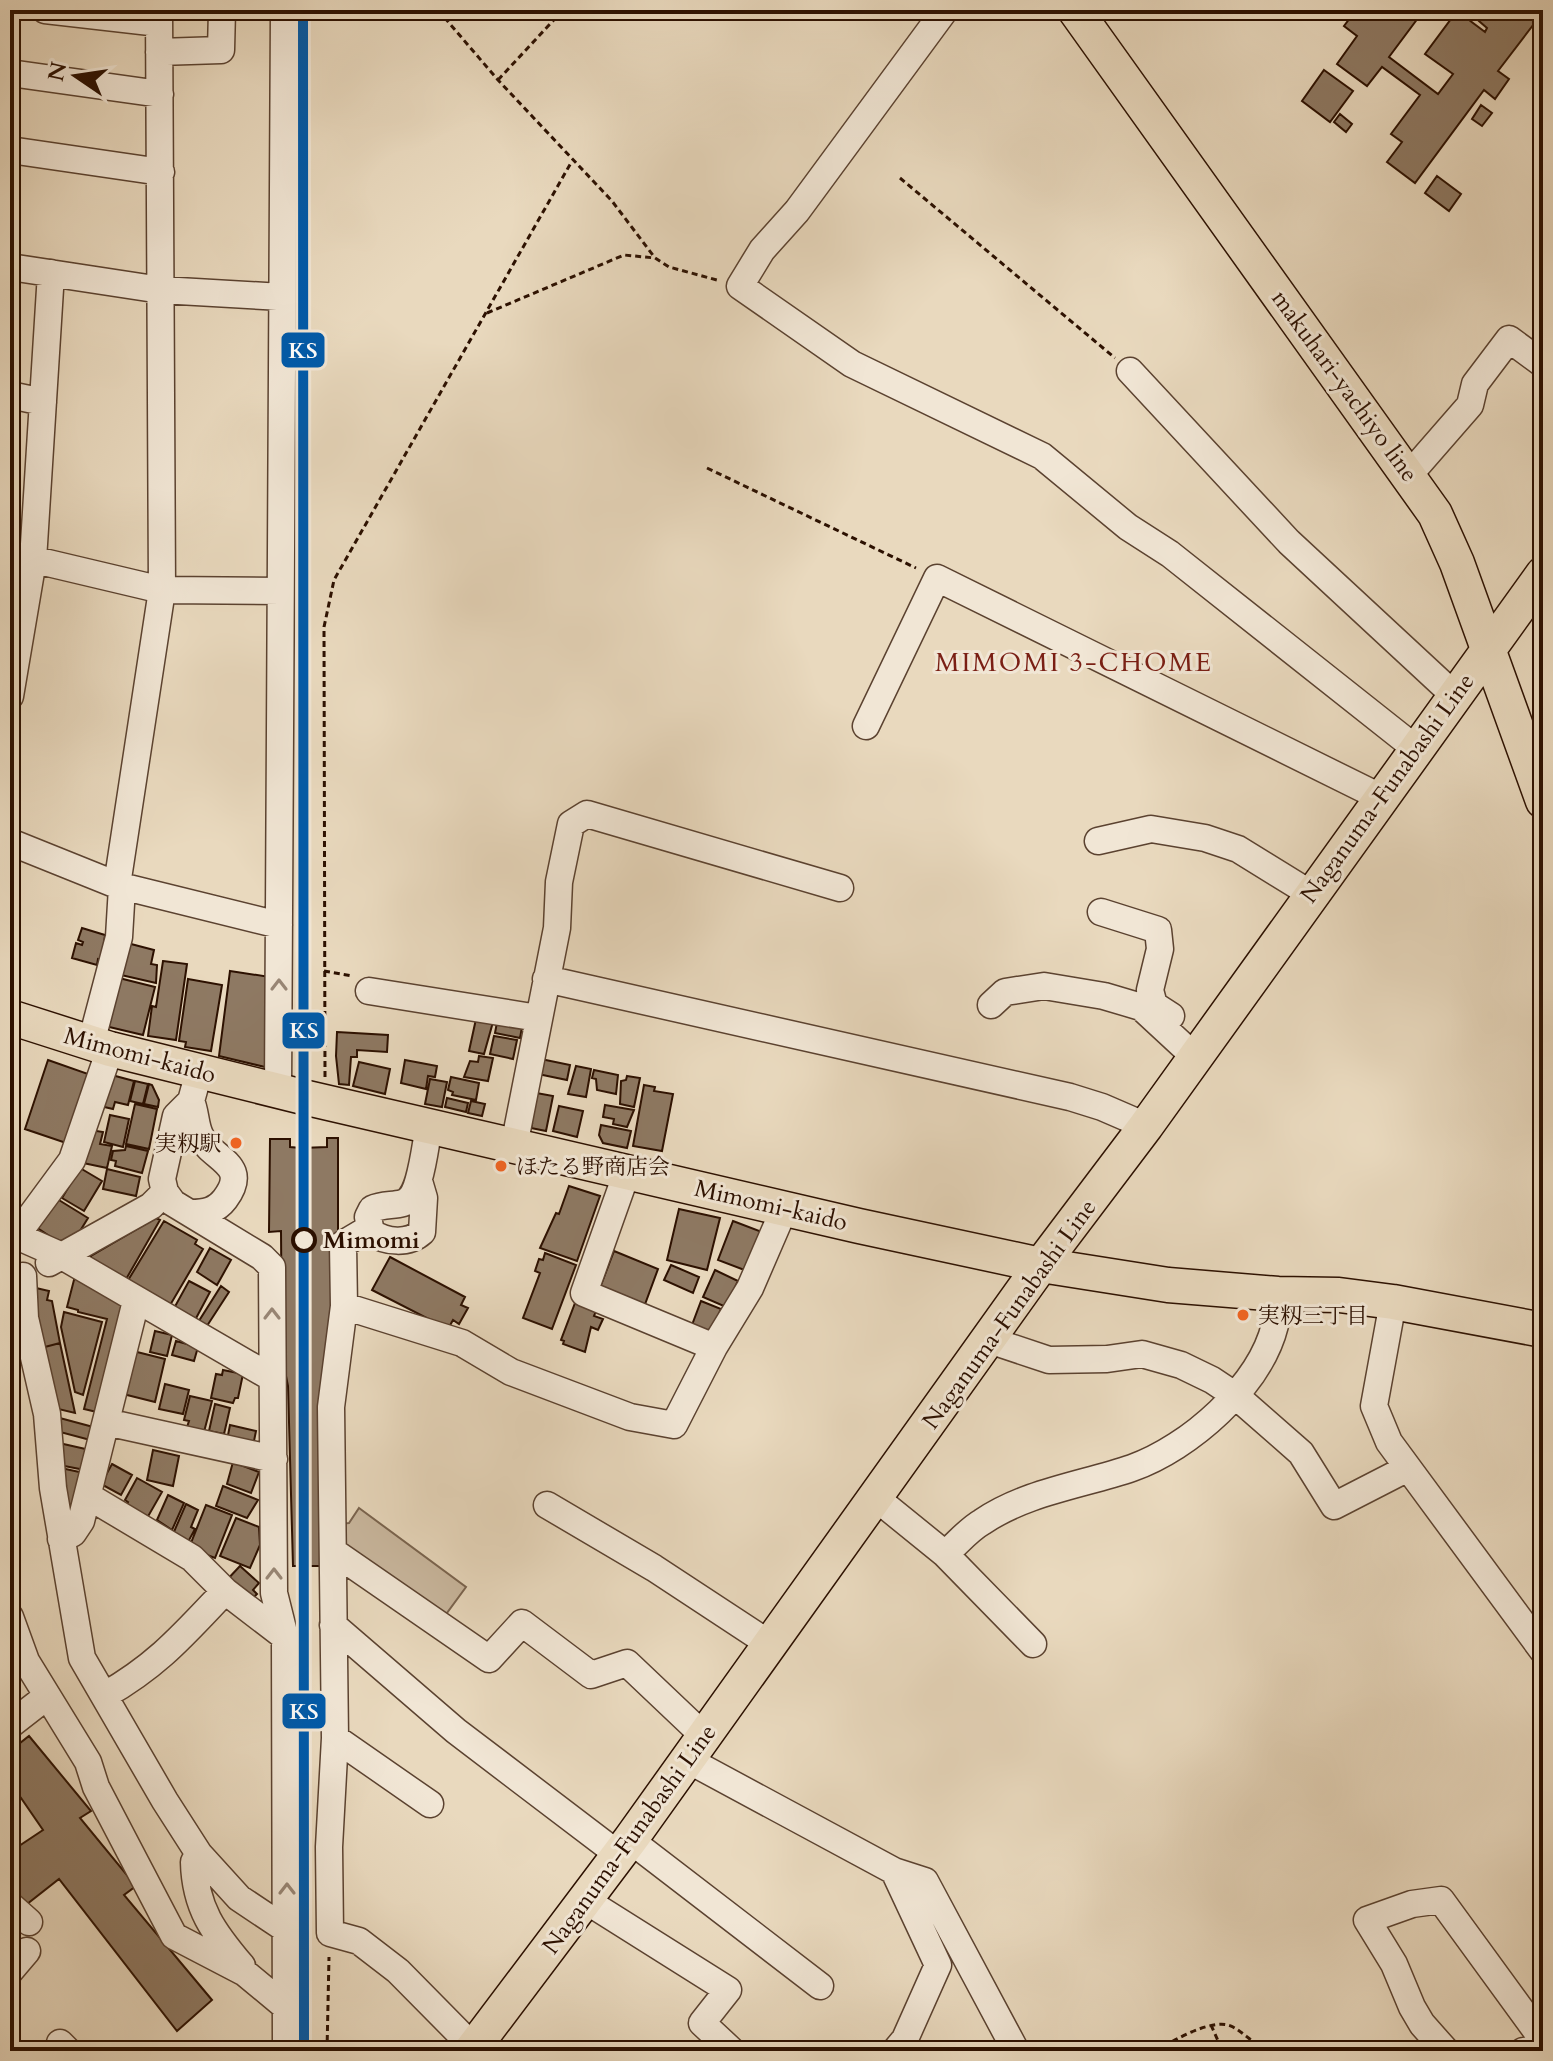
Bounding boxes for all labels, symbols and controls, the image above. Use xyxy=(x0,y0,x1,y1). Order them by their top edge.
north arrow xyxy=(36,36,116,116)
text: N xyxy=(41,59,74,84)
street label: makuhari-yachiyo line xyxy=(1264,284,1425,489)
line badge: KS xyxy=(280,331,326,369)
text: KS xyxy=(288,336,318,366)
district label: MIMOMI 3-CHOME xyxy=(935,645,1213,680)
street label: Naganuma-Funabashi Line xyxy=(1293,666,1482,910)
one-way arrow xyxy=(270,978,288,991)
line badge: KS xyxy=(281,1011,326,1050)
text: KS xyxy=(289,1016,319,1046)
street label: Mimomi-kaido xyxy=(60,1019,220,1092)
place label: 実籾駅 xyxy=(155,1129,221,1159)
marker: 実籾駅 xyxy=(228,1135,244,1151)
place label: ほたる野商店会 xyxy=(516,1152,670,1182)
marker: ほたる野商店会 xyxy=(493,1158,509,1174)
street label: Mimomi-kaido xyxy=(691,1172,851,1239)
street label: Naganuma-Funabashi Line xyxy=(915,1192,1104,1436)
place label: Mimomi xyxy=(323,1224,420,1257)
marker: Mimomi xyxy=(292,1228,316,1252)
place label: 実籾三丁目 xyxy=(1258,1301,1368,1331)
one-way arrow xyxy=(263,1307,281,1320)
marker: 実籾三丁目 xyxy=(1235,1307,1251,1323)
one-way arrow xyxy=(265,1567,283,1580)
line badge: KS xyxy=(281,1692,327,1730)
text: KS xyxy=(289,1697,319,1727)
street label: Naganuma-Funabashi Line xyxy=(535,1717,724,1961)
one-way arrow xyxy=(278,1882,296,1895)

